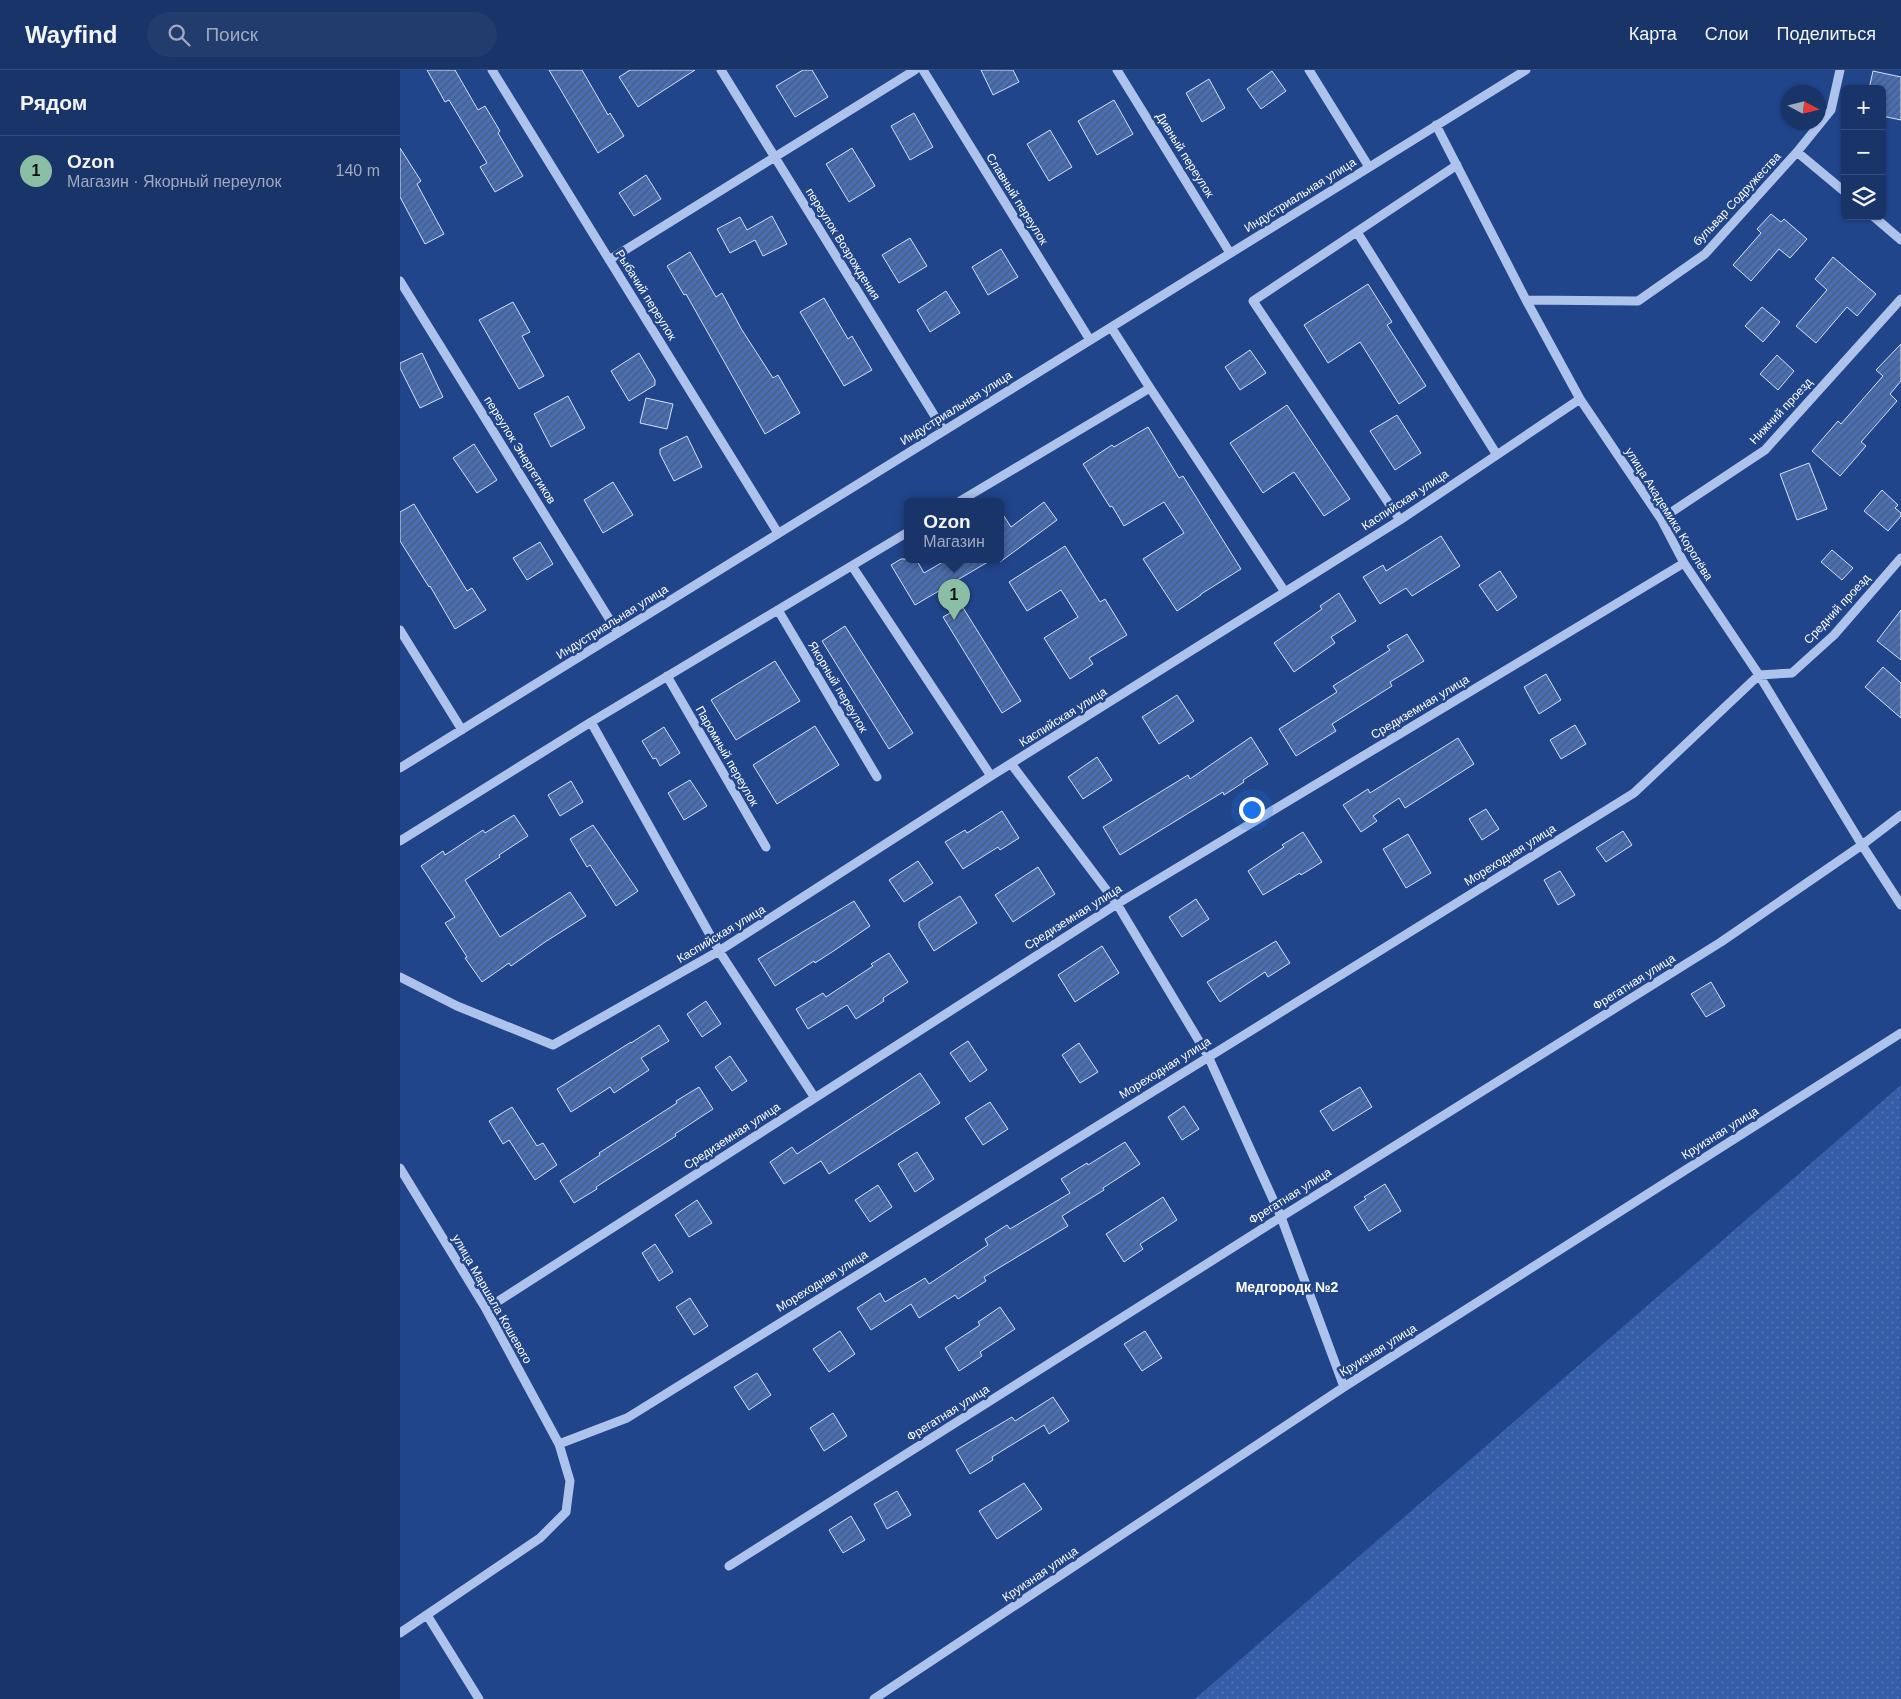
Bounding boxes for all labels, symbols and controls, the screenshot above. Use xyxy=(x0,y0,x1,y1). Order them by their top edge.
search box xyxy=(147,12,497,57)
text: Wayfind xyxy=(25,21,117,48)
icon: search xyxy=(165,21,193,49)
text: Поиск xyxy=(205,24,258,45)
text: Карта xyxy=(1629,24,1677,44)
text: Слои xyxy=(1705,24,1749,44)
text: Поделиться xyxy=(1777,24,1876,44)
north arrow xyxy=(1781,85,1826,130)
map controls xyxy=(1841,85,1886,220)
button: + xyxy=(1841,85,1886,130)
text: Рядом xyxy=(20,91,87,114)
street label: Дивный переулок xyxy=(1153,110,1217,201)
button: − xyxy=(1841,130,1886,175)
street label: бульвар Содружества xyxy=(1690,149,1784,249)
text: Ozon xyxy=(67,151,115,172)
street label: Славный переулок xyxy=(983,151,1051,248)
street label: Индустриальная улица xyxy=(1242,155,1359,235)
text: 1 xyxy=(32,162,40,179)
text: 140 m xyxy=(336,162,380,179)
text: Магазин · Якорный переулок xyxy=(67,173,281,190)
button: layers xyxy=(1841,175,1886,220)
street label: переулок Возрождения xyxy=(803,185,883,303)
street label: Рыбачий переулок xyxy=(613,247,680,343)
street label: Индустриальная улица xyxy=(898,368,1015,448)
street label: Нижний проезд xyxy=(1747,375,1815,447)
street label: переулок Энергетиков xyxy=(481,394,559,506)
street label: улица Академика Королёва xyxy=(1622,445,1716,583)
street label: Каспийская улица xyxy=(1359,467,1451,533)
popup xyxy=(904,498,1004,563)
text: Ozon xyxy=(923,511,971,532)
text: Магазин xyxy=(923,533,985,550)
street label: Средний проезд xyxy=(1801,571,1873,647)
pin: 1 xyxy=(938,579,970,620)
street label: Индустриальная улица xyxy=(554,582,671,662)
street label: Якорный переулок xyxy=(805,639,871,736)
street label: Средиземная улица xyxy=(1368,672,1472,742)
street label: Каспийская улица xyxy=(1017,684,1110,750)
street label: Паромный переулок xyxy=(693,703,762,809)
your location xyxy=(1239,797,1265,823)
street label: Мореходная улица xyxy=(1462,821,1559,889)
street label: Средиземная улица xyxy=(1022,881,1124,953)
street label: Каспийская улица xyxy=(674,902,768,966)
street label: Фрегатная улица xyxy=(1590,951,1678,1013)
street label: Мореходная улица xyxy=(1117,1034,1214,1102)
street label: Средиземная улица xyxy=(681,1099,783,1172)
street label: Круизная улица xyxy=(1679,1104,1761,1162)
street label: Фрегатная улица xyxy=(1246,1165,1334,1227)
street label: улица Маршала Кошевого xyxy=(449,1232,535,1366)
street label: Мореходная улица xyxy=(774,1247,871,1315)
district label: Медгородк №2 xyxy=(1236,1279,1339,1295)
street label: Круизная улица xyxy=(1337,1321,1419,1379)
street label: Фрегатная улица xyxy=(904,1382,992,1444)
street label: Круизная улица xyxy=(1000,1543,1081,1604)

